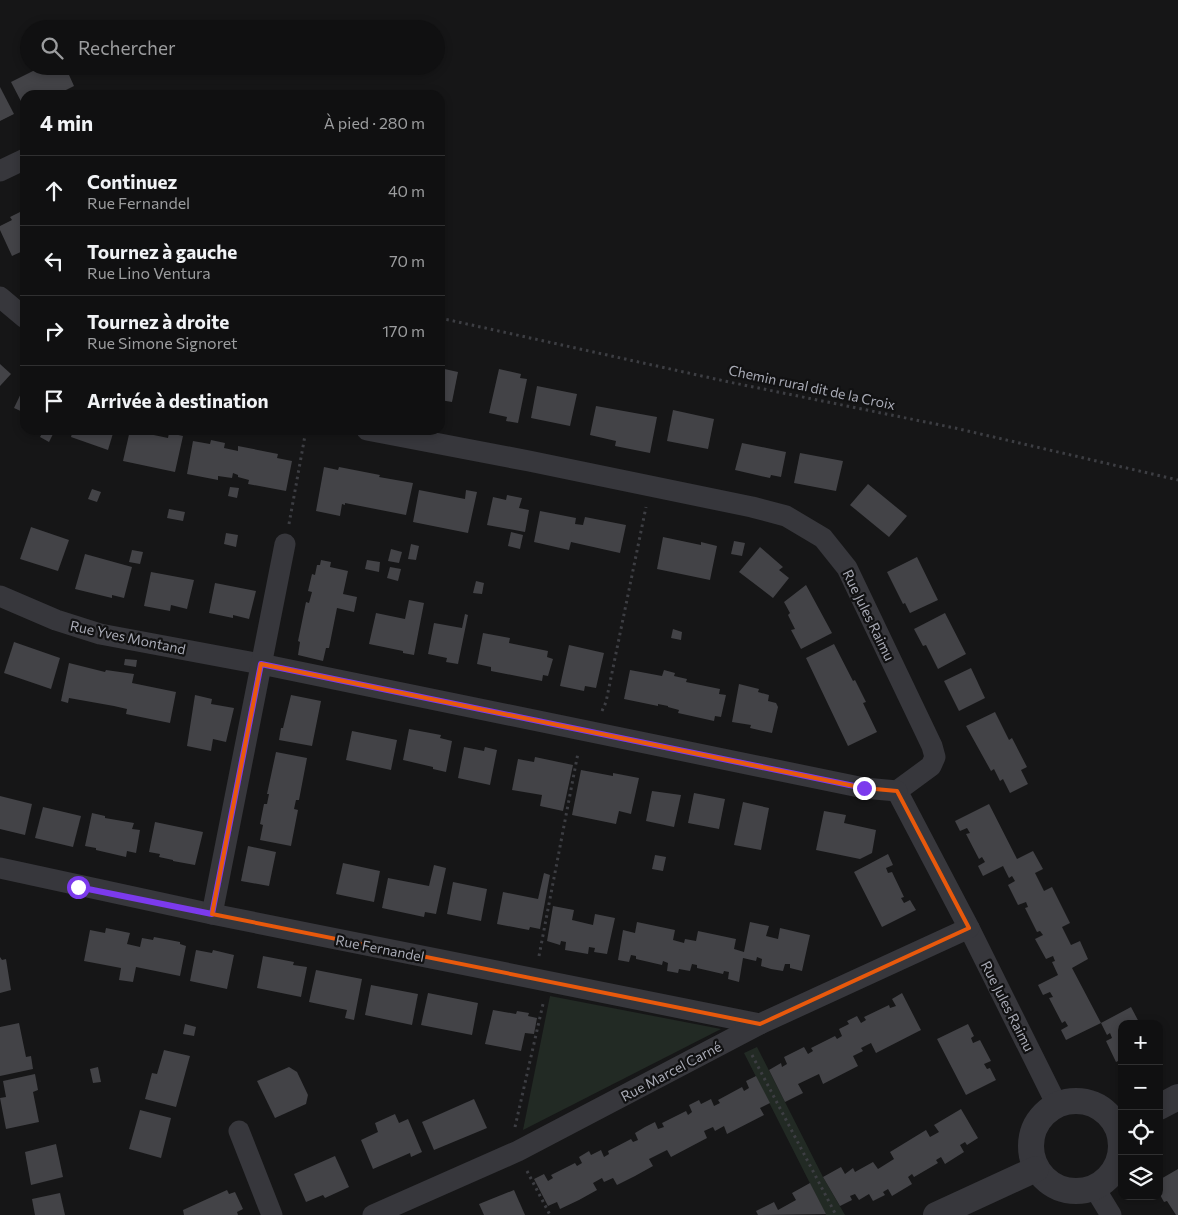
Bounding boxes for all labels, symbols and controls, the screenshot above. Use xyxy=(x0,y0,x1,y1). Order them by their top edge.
search box xyxy=(20,20,445,75)
icon: search xyxy=(38,34,66,62)
text: Rechercher xyxy=(78,36,176,59)
text: 4 min xyxy=(40,110,93,135)
text: À pied · 280 m xyxy=(324,113,425,132)
text: Continuez xyxy=(87,170,177,193)
icon: ahead xyxy=(40,177,68,205)
text: 40 m xyxy=(388,181,425,200)
text: Rue Fernandel xyxy=(87,193,190,212)
text: Tournez à gauche xyxy=(87,240,237,263)
icon: left xyxy=(40,247,68,275)
text: 70 m xyxy=(389,251,425,270)
text: Rue Lino Ventura xyxy=(87,263,211,282)
text: Tournez à droite xyxy=(87,310,229,333)
icon: right xyxy=(40,317,68,345)
text: 170 m xyxy=(382,321,425,340)
text: Rue Simone Signoret xyxy=(87,333,238,352)
street label: Chemin rural dit de la Croix xyxy=(727,361,897,413)
icon: arrive xyxy=(40,387,68,415)
text: Arrivée à destination xyxy=(87,389,269,412)
street label: Rue Jules Raimu xyxy=(840,567,898,663)
street label: Rue Yves Montand xyxy=(69,616,187,658)
route end xyxy=(853,777,876,800)
route start xyxy=(67,876,90,899)
street label: Rue Fernandel xyxy=(334,931,426,965)
street label: Rue Jules Raimu xyxy=(978,958,1038,1054)
map controls xyxy=(1118,1020,1163,1200)
button: + xyxy=(1118,1020,1163,1065)
street label: Rue Marcel Carné xyxy=(618,1037,724,1105)
button: − xyxy=(1118,1065,1163,1110)
button: locate xyxy=(1118,1110,1163,1155)
button: layers xyxy=(1118,1155,1163,1200)

